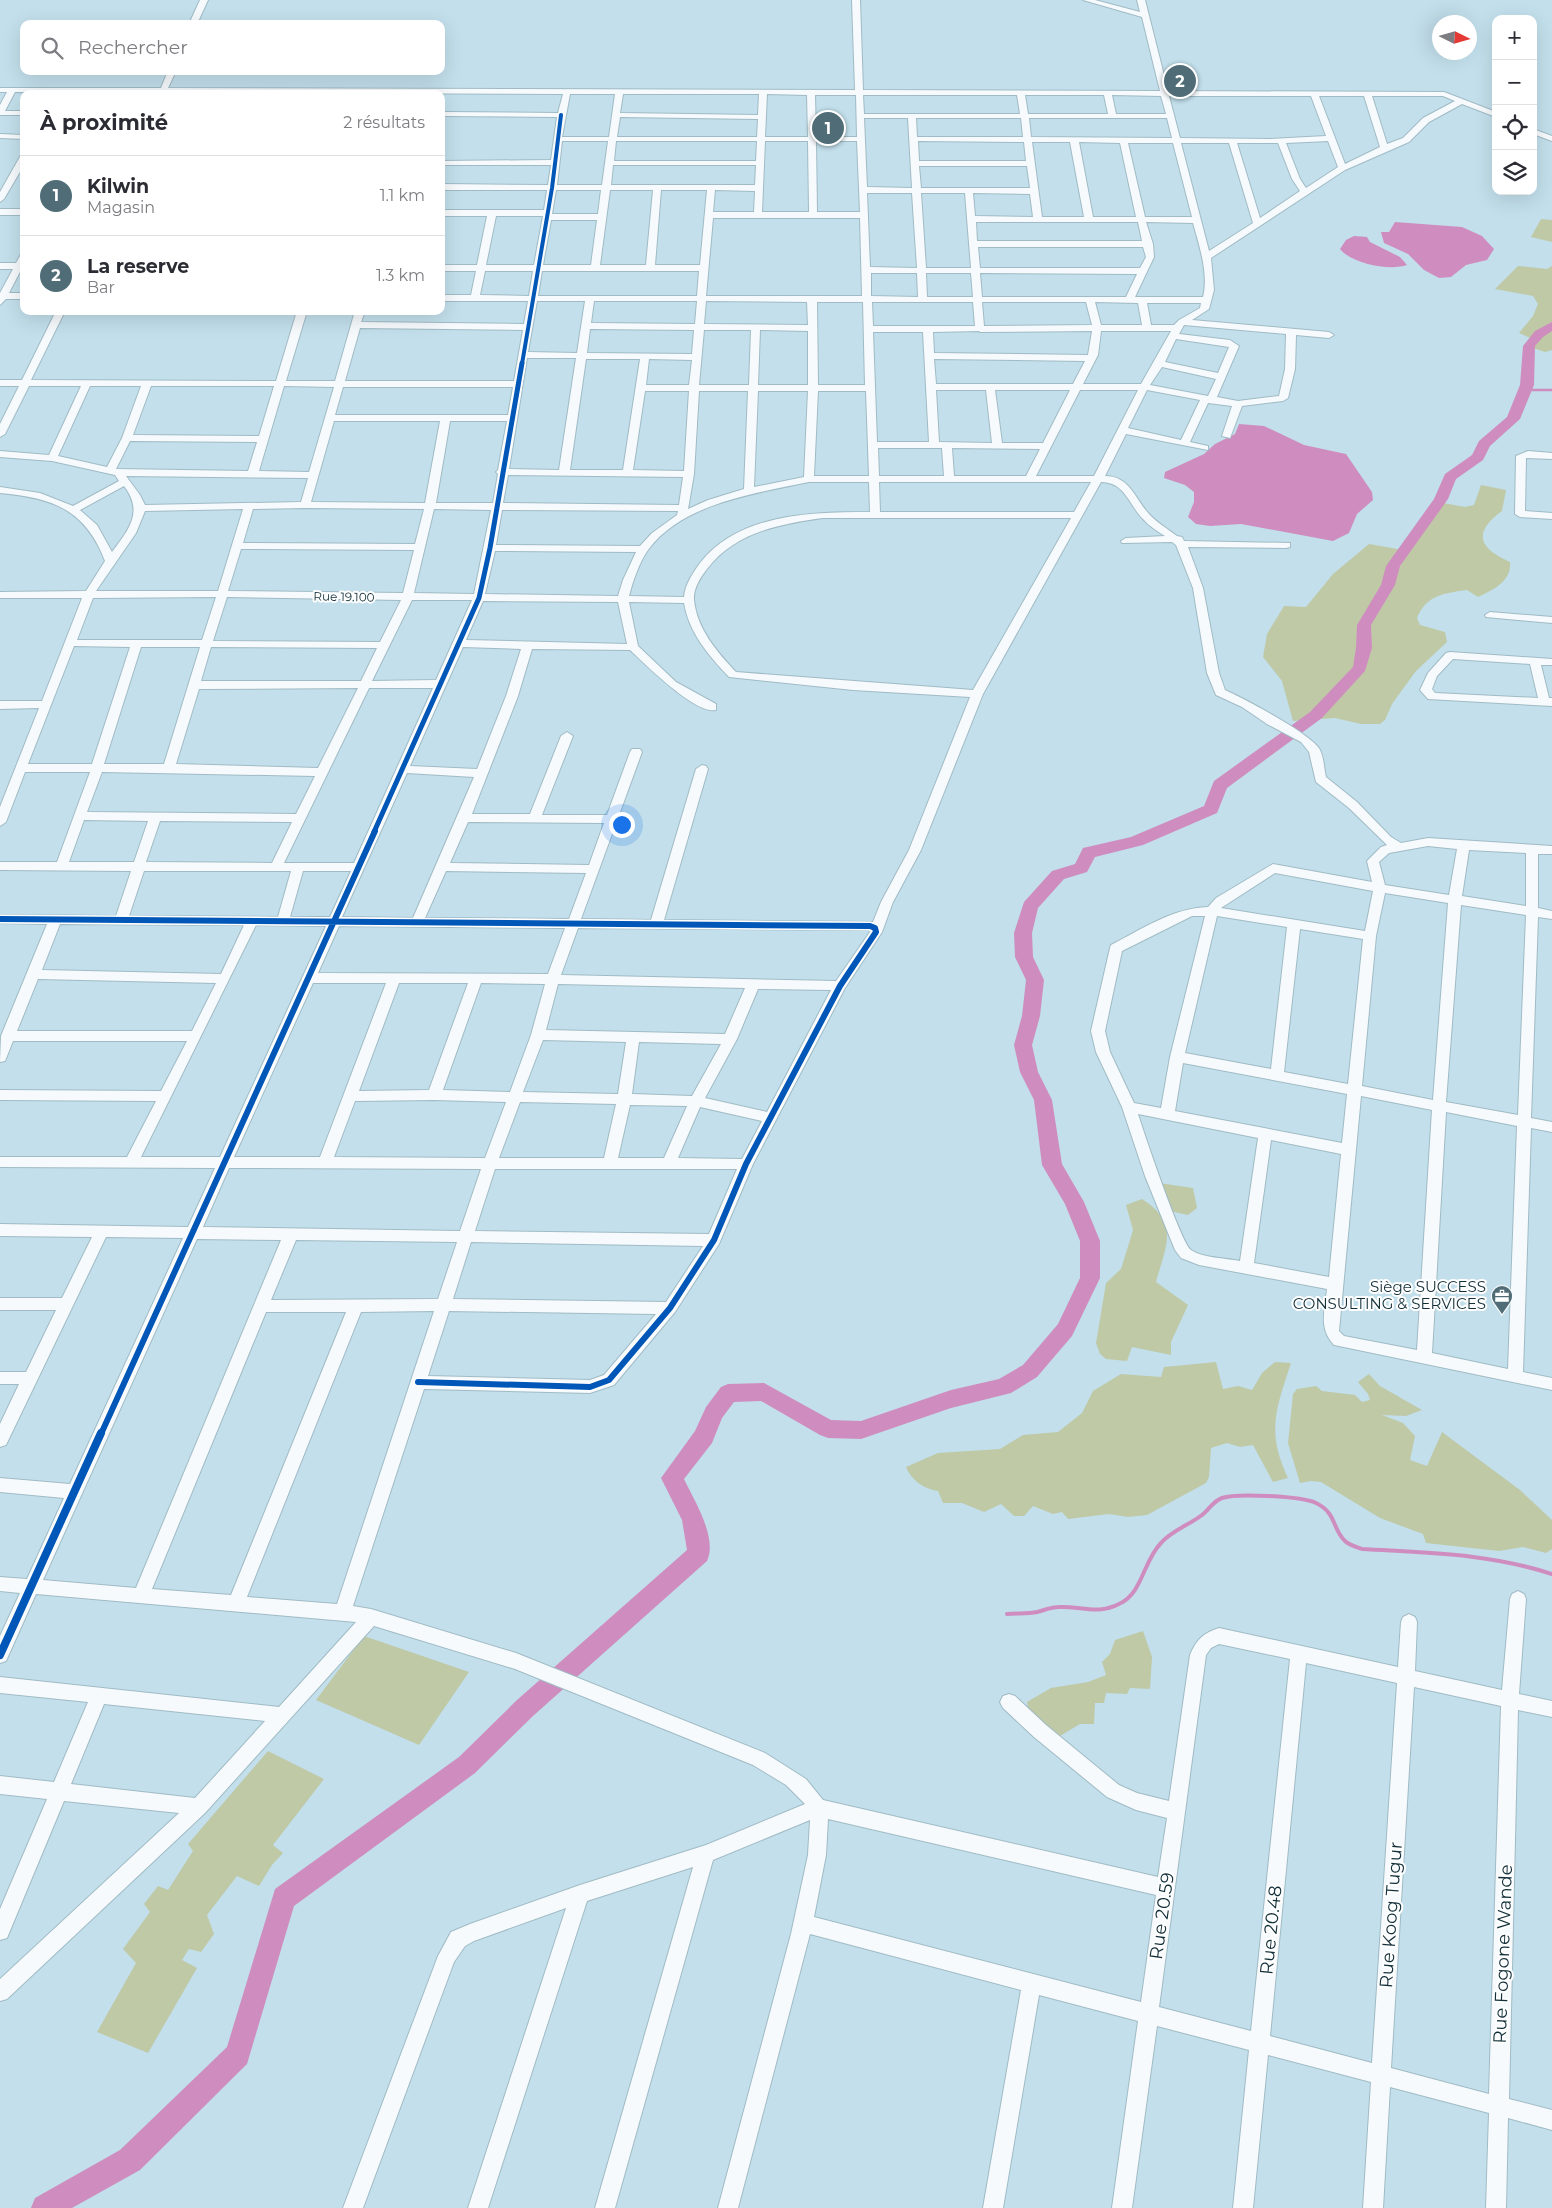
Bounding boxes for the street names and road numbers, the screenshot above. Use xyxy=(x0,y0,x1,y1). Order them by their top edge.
street label: Rue 19.100 xyxy=(313,588,375,605)
street label: Rue Koog Tugur xyxy=(1375,1841,1407,1989)
street label: Rue Fogone Wande xyxy=(1489,1864,1517,2044)
street label: Rue 20.59 xyxy=(1145,1871,1179,1961)
street label: Rue 20.48 xyxy=(1255,1884,1287,1976)

